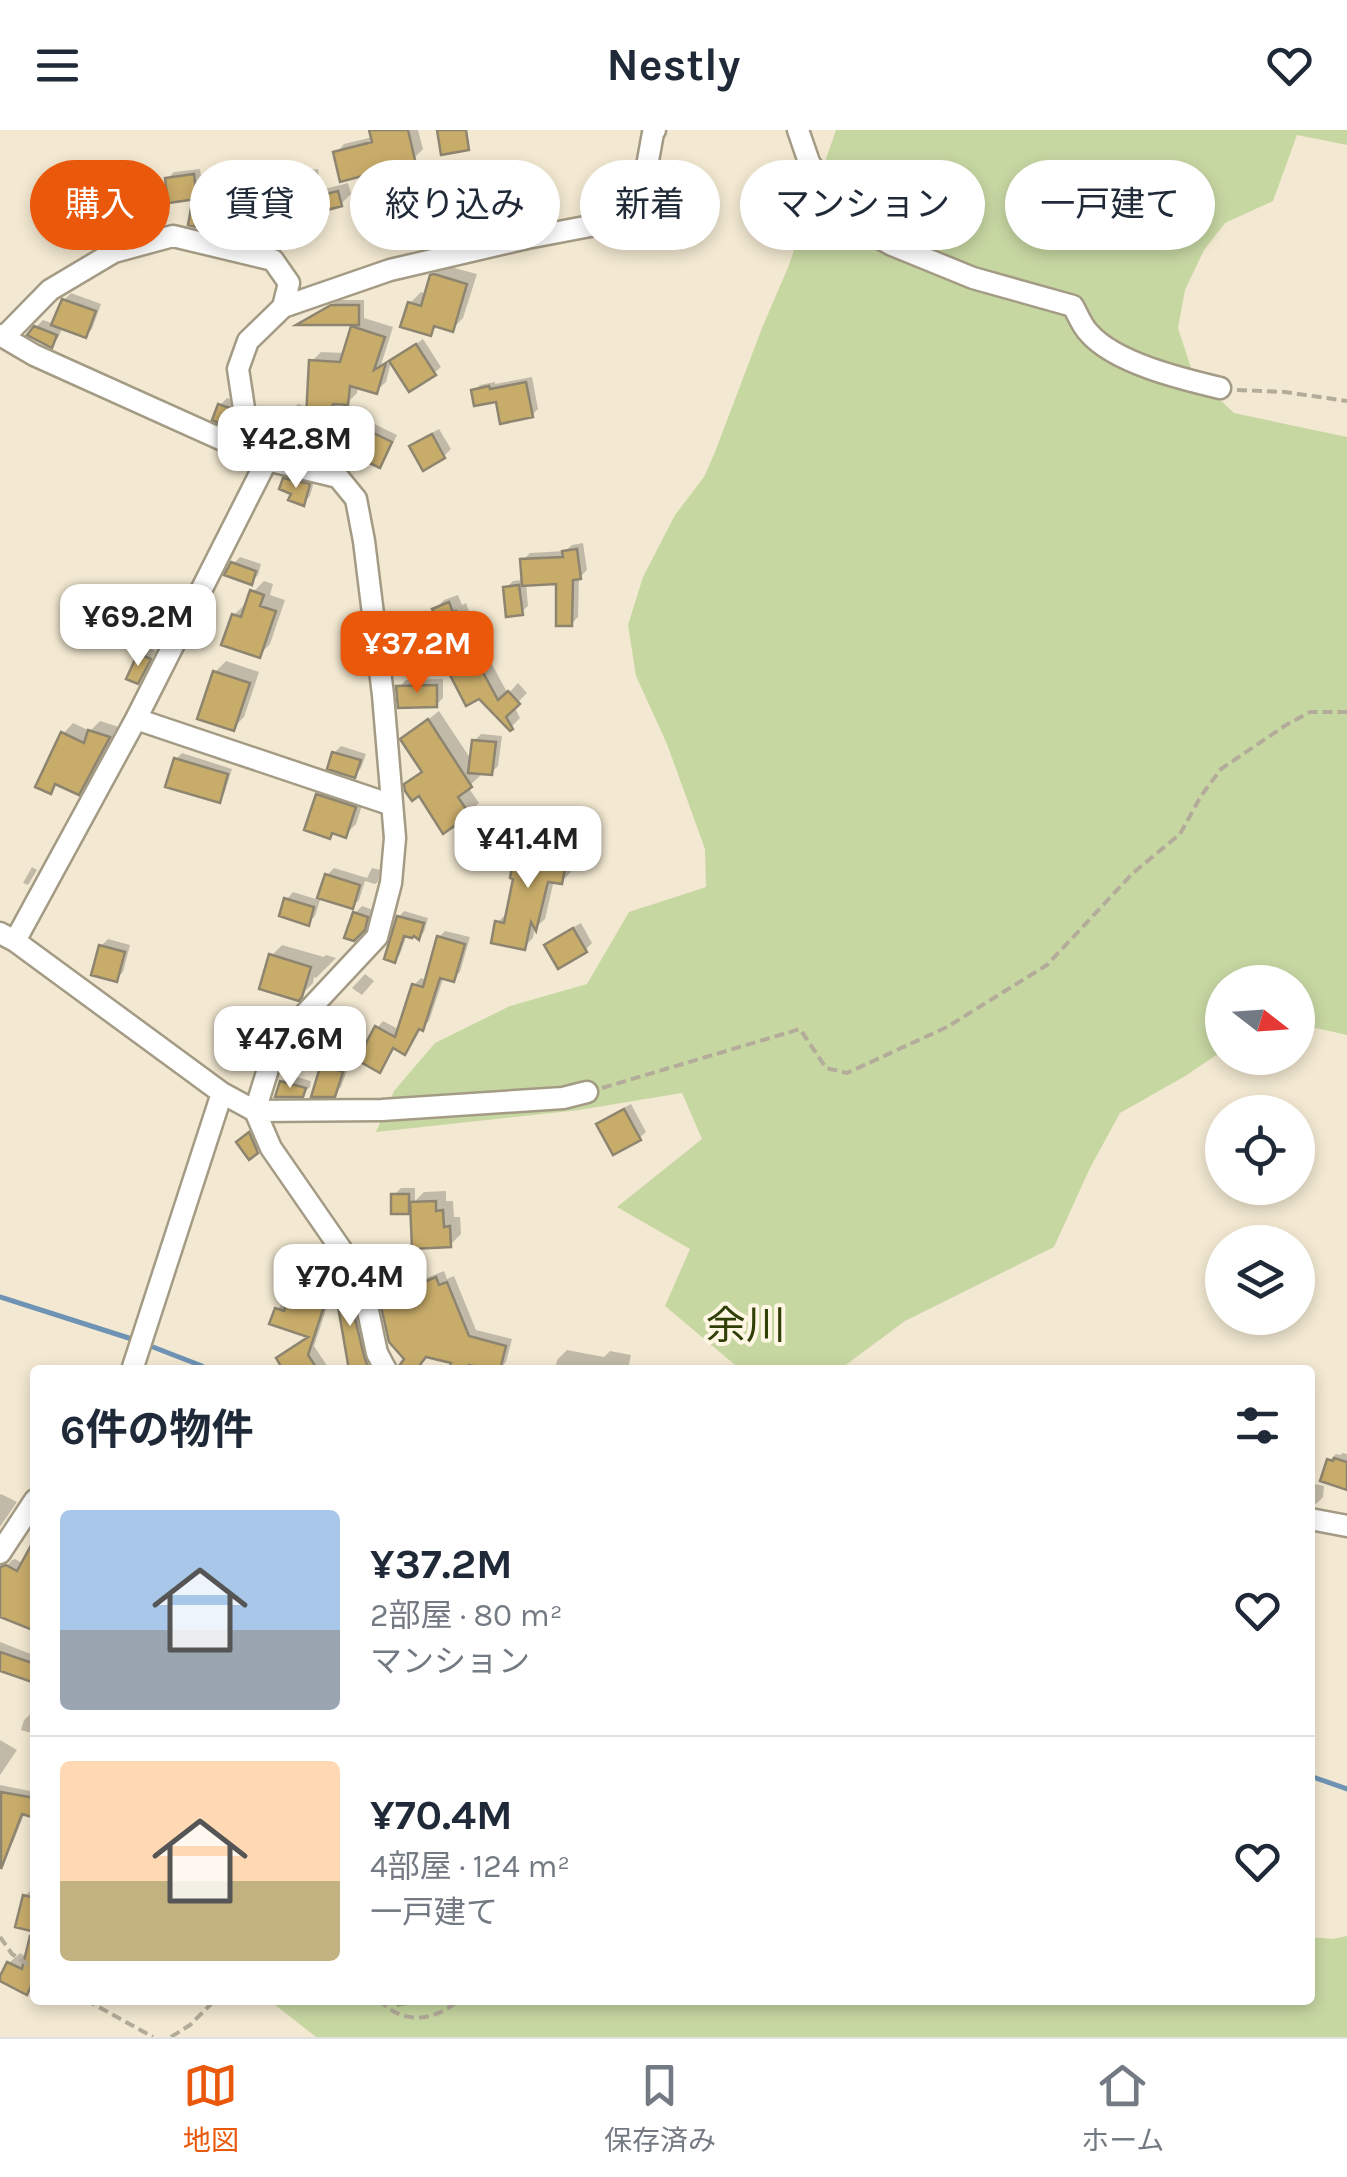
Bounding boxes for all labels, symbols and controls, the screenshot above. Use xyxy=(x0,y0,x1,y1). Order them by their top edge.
icon: menu xyxy=(30,38,85,93)
icon: heart xyxy=(1262,38,1317,93)
text: Nestly xyxy=(607,39,740,91)
chip: 購入 xyxy=(30,160,170,250)
chip: 賃貸 xyxy=(190,160,330,250)
chip: 絞り込み xyxy=(350,160,560,250)
chip: 新着 xyxy=(580,160,720,250)
chip: マンション xyxy=(740,160,985,250)
chip: 一戸建て xyxy=(1005,160,1215,250)
pin: ¥42.8M xyxy=(215,406,377,491)
text: ¥42.8M xyxy=(240,420,352,457)
pin: ¥69.2M xyxy=(57,584,219,669)
text: ¥69.2M xyxy=(82,598,194,635)
pin: ¥37.2M xyxy=(336,611,498,696)
text: ¥37.2M xyxy=(363,625,471,662)
pin: ¥41.4M xyxy=(447,806,609,891)
text: ¥41.4M xyxy=(476,820,580,857)
north arrow xyxy=(1205,965,1315,1075)
map controls xyxy=(1205,965,1315,1335)
pin: ¥47.6M xyxy=(209,1006,371,1091)
text: ¥47.6M xyxy=(236,1020,344,1057)
button: locate xyxy=(1205,1095,1315,1205)
button: layers xyxy=(1205,1225,1315,1335)
pin: ¥70.4M xyxy=(269,1244,431,1329)
text: ¥70.4M xyxy=(296,1258,404,1295)
district label: 余川 xyxy=(706,1302,786,1349)
icon: filters xyxy=(1230,1398,1285,1453)
text: 6件の物件 xyxy=(60,1405,254,1455)
text: ¥37.2M xyxy=(370,1539,513,1589)
icon: home xyxy=(140,1550,260,1670)
icon: heart xyxy=(1230,1583,1285,1638)
text: 2部屋 · 80 m² xyxy=(370,1597,562,1634)
text: マンション xyxy=(370,1643,530,1680)
text: ¥70.4M xyxy=(370,1790,513,1840)
icon: home xyxy=(140,1801,260,1921)
icon: heart xyxy=(1230,1834,1285,1889)
text: 4部屋 · 124 m² xyxy=(370,1848,570,1885)
text: 一戸建て xyxy=(370,1894,498,1931)
tab: 地図 xyxy=(183,2058,239,2158)
tab: 保存済み xyxy=(604,2058,716,2158)
tab: ホーム xyxy=(1081,2058,1164,2158)

